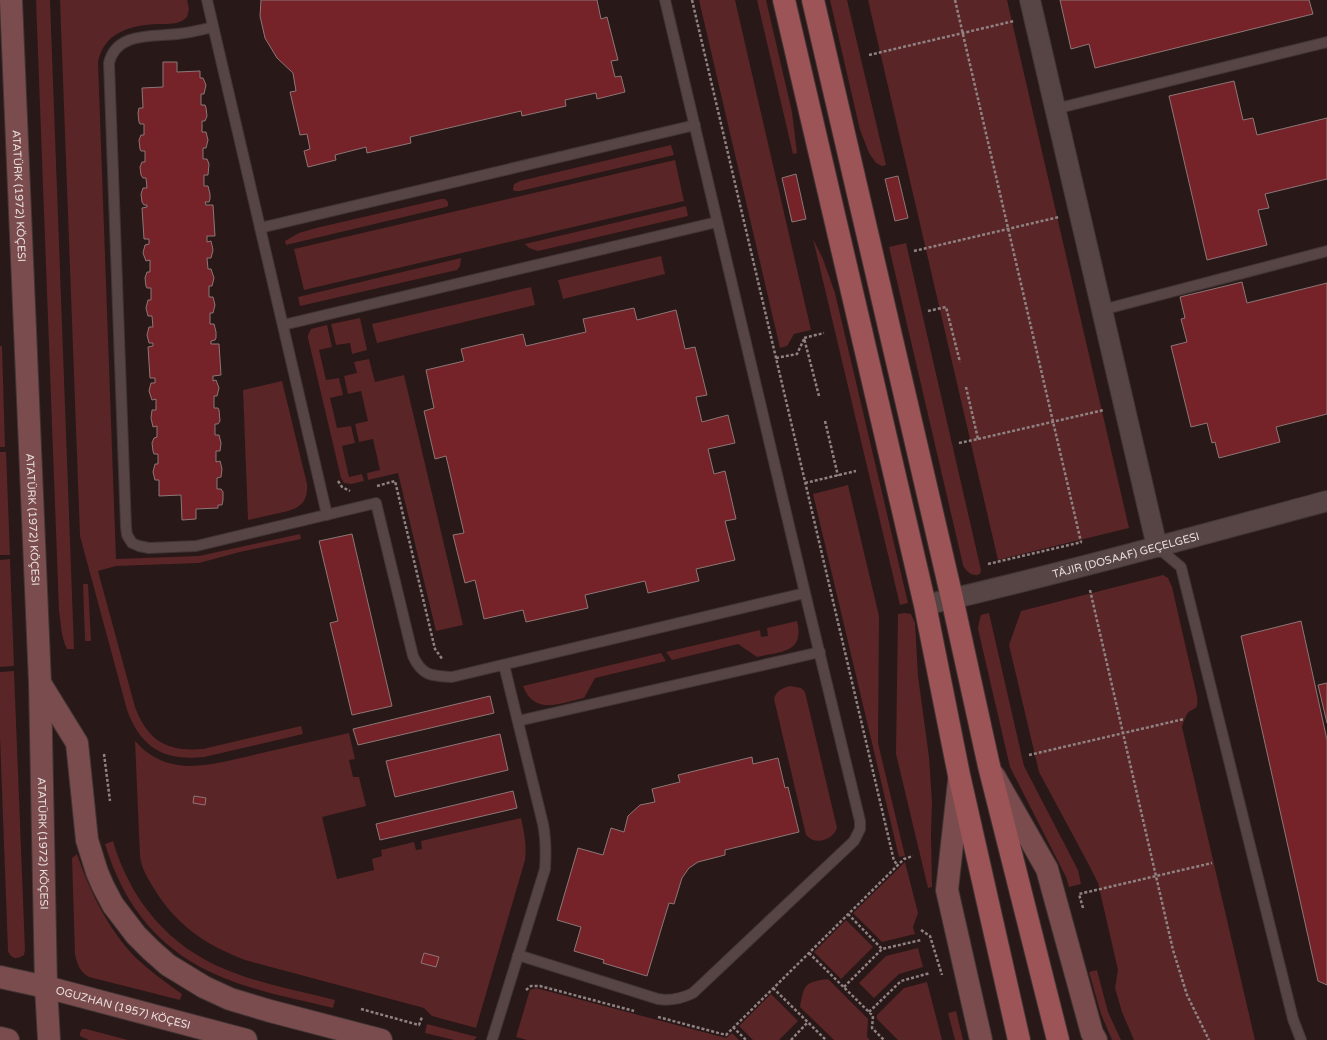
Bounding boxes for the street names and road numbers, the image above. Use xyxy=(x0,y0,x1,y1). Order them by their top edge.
street label: ATATÜRK (1972) KÖÇESI xyxy=(10,129,28,262)
street label: ATATÜRK (1972) KÖÇESI xyxy=(23,453,42,586)
street label: TÄJIR (DOSAAF) GEÇELGESI xyxy=(1051,530,1201,581)
street label: ATATÜRK (1972) KÖÇESI xyxy=(35,777,50,910)
street label: OGUZHAN (1957) KÖÇESI xyxy=(54,984,192,1032)

